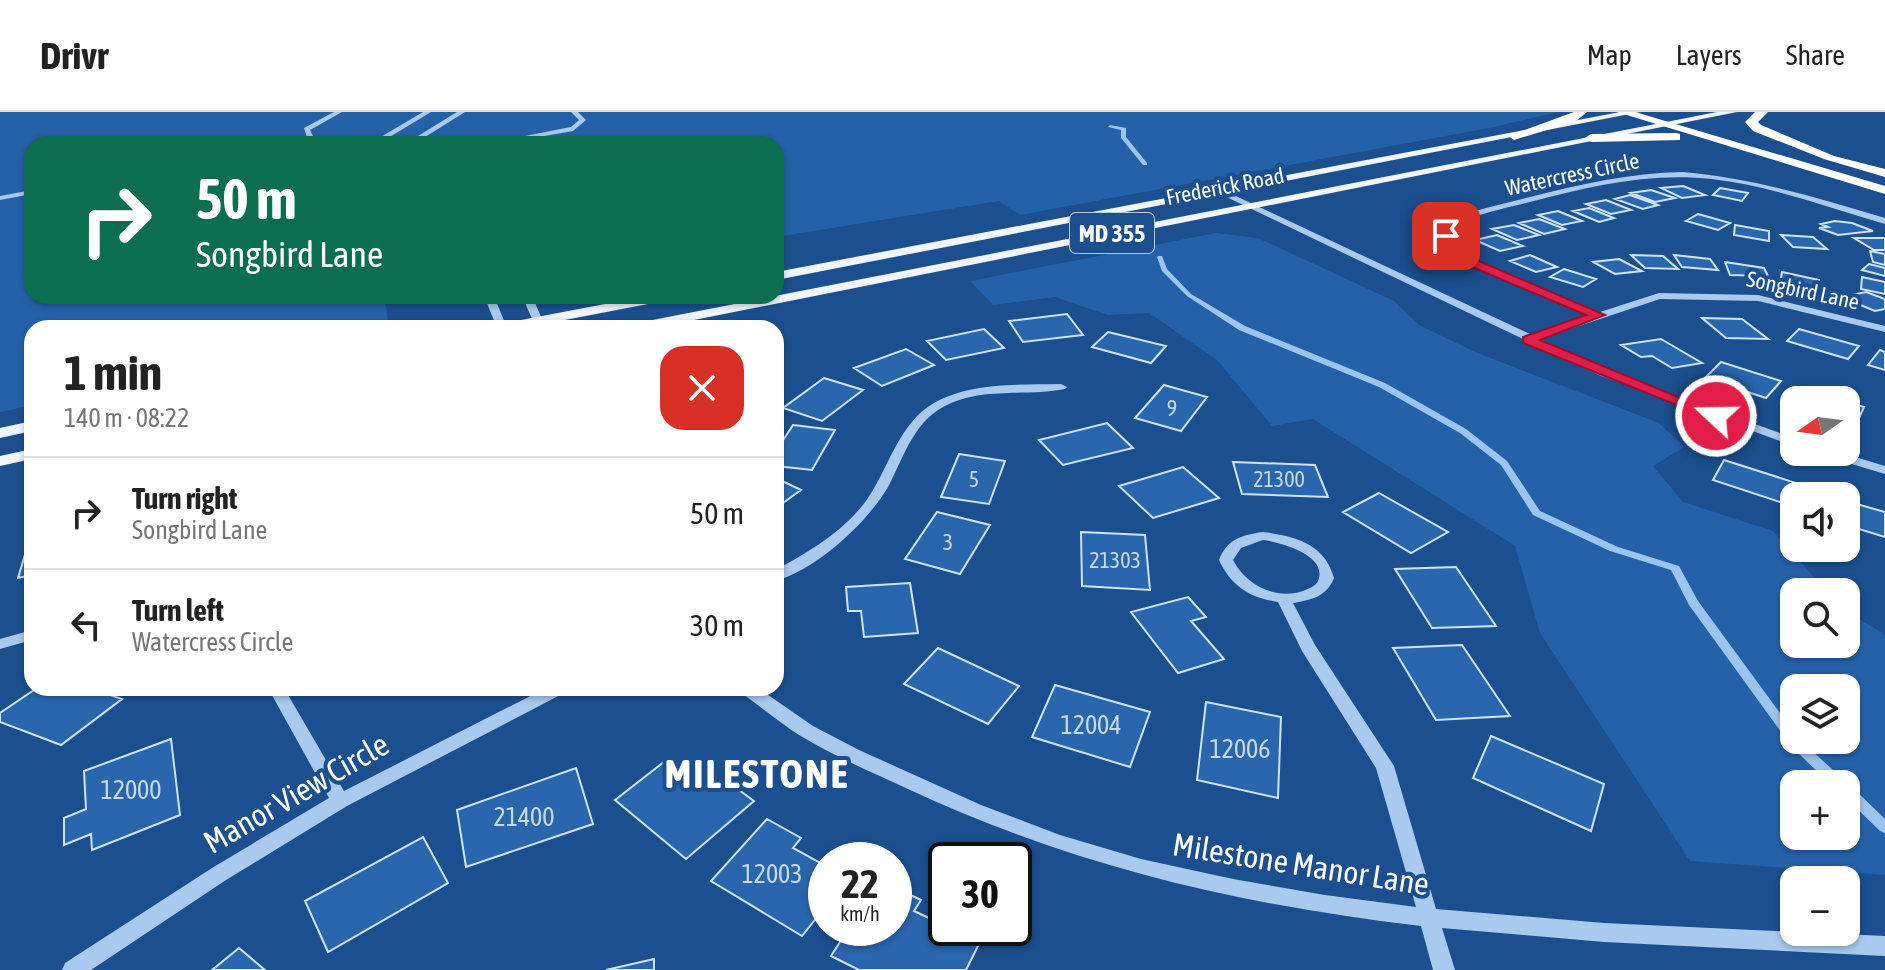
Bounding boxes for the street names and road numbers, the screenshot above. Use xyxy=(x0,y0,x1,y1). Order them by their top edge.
street label: Watercress Circle xyxy=(1503,147,1641,201)
street label: Frederick Road xyxy=(1164,162,1286,210)
road number: MD 355 xyxy=(1070,213,1154,253)
street label: Songbird Lane xyxy=(1744,265,1862,315)
street label: Manor View Circle xyxy=(197,725,395,861)
street label: Milestone Manor Lane xyxy=(1170,825,1432,903)

